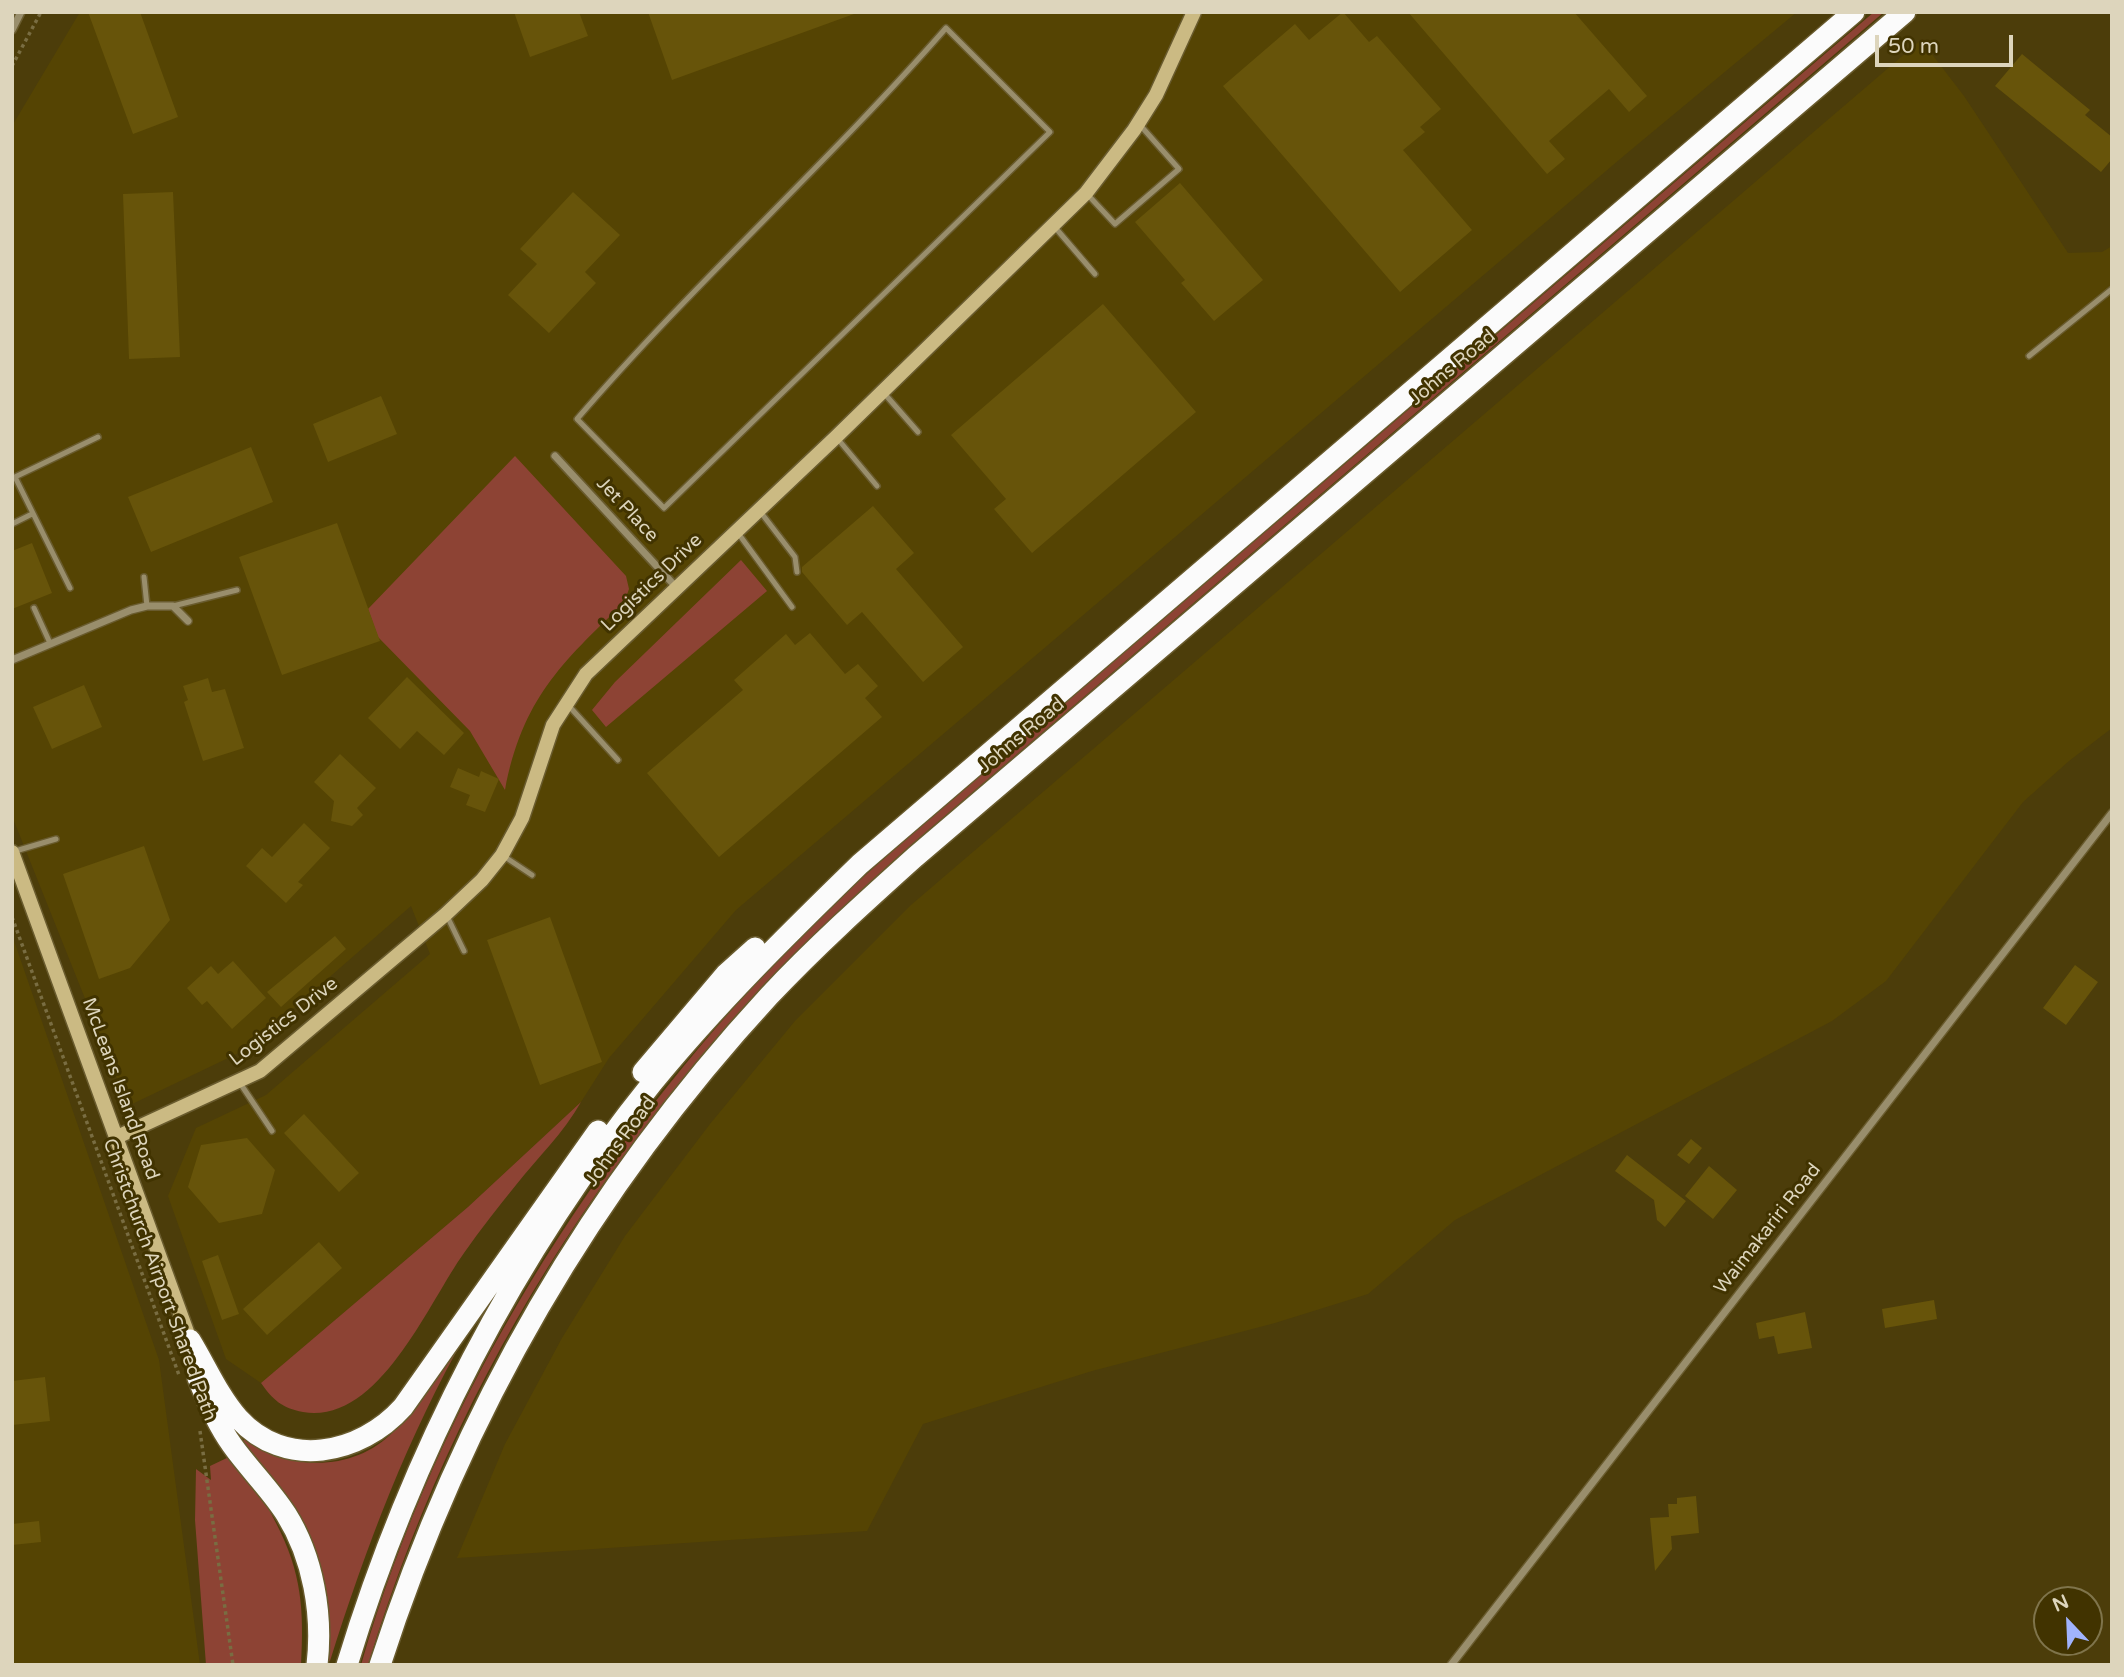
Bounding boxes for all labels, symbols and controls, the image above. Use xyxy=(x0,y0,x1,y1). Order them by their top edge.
scale bar xyxy=(1879,21,2017,65)
text: 50 m xyxy=(1888,34,1939,59)
street label: Johns Road xyxy=(1405,325,1501,411)
street label: Jet Place xyxy=(591,473,663,547)
street label: Logistics Drive xyxy=(597,529,707,637)
street label: Johns Road xyxy=(974,693,1070,779)
street label: Logistics Drive xyxy=(225,973,343,1071)
street label: McLeans Island Road xyxy=(76,995,164,1183)
street label: Johns Road xyxy=(581,1093,661,1191)
street label: Christchurch Airport Shared Path xyxy=(97,1136,221,1424)
street label: Waimakariri Road xyxy=(1710,1159,1826,1299)
north arrow xyxy=(2033,1586,2103,1656)
text: N xyxy=(2049,1590,2072,1617)

